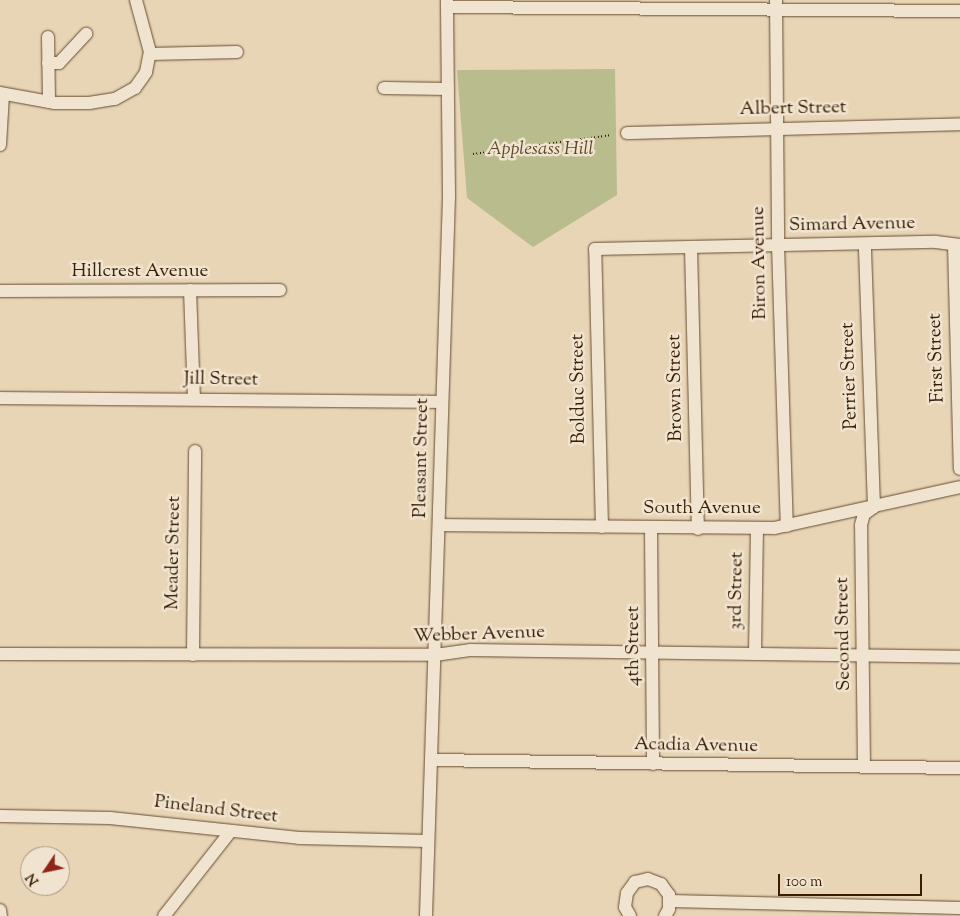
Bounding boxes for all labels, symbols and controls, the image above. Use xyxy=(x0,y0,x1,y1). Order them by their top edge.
street label: Albert Street xyxy=(739,97,847,121)
park label: Applesass Hill xyxy=(487,139,593,161)
street label: Biron Avenue xyxy=(748,206,772,320)
street label: Simard Avenue xyxy=(789,212,915,238)
street label: Hillcrest Avenue xyxy=(72,261,208,283)
street label: First Street xyxy=(924,313,950,403)
street label: Perrier Street xyxy=(837,322,863,430)
street label: Bolduc Street xyxy=(567,334,591,444)
street label: Brown Street xyxy=(664,334,688,442)
street label: Jill Street xyxy=(184,368,258,392)
street label: Pleasant Street xyxy=(410,398,434,518)
street label: Meader Street xyxy=(162,496,186,610)
street label: South Avenue xyxy=(643,498,761,520)
street label: 3rd Street xyxy=(725,552,749,630)
street label: Second Street xyxy=(832,577,856,691)
street label: 4th Street xyxy=(623,606,645,686)
street label: Webber Avenue xyxy=(413,621,545,649)
street label: Acadia Avenue xyxy=(634,734,758,758)
street label: Pineland Street xyxy=(153,791,279,829)
north arrow xyxy=(20,846,70,896)
scale bar xyxy=(780,864,924,896)
text: N xyxy=(22,869,45,889)
text: 100 m xyxy=(786,872,822,893)

